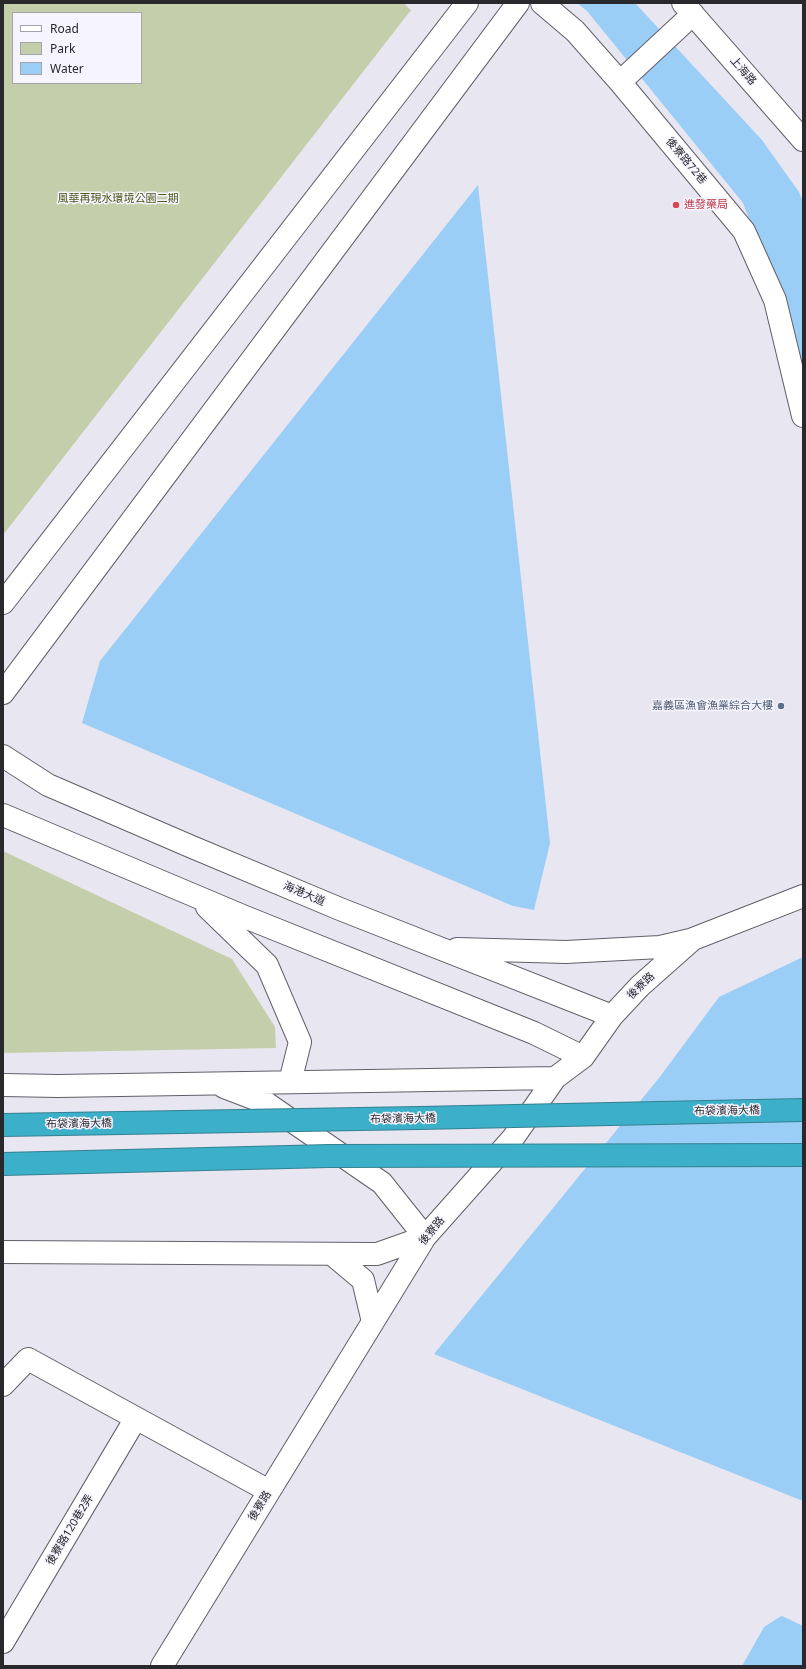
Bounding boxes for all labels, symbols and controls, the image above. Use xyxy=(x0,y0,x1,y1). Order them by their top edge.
legend xyxy=(12,12,142,84)
text: Road xyxy=(50,20,79,37)
text: Park xyxy=(50,40,75,57)
street label: 上海路 xyxy=(727,54,759,88)
text: Water xyxy=(50,60,84,77)
street label: 後寮路72巷 xyxy=(663,135,709,187)
park label: 風華再現水環境公園二期 xyxy=(58,192,178,206)
place label: 進發藥局 xyxy=(684,198,728,212)
marker: 進發藥局 xyxy=(671,200,681,210)
place label: 嘉義區漁會漁業綜合大樓 xyxy=(652,699,773,713)
marker: 嘉義區漁會漁業綜合大樓 xyxy=(776,701,786,711)
street label: 海港大道 xyxy=(281,879,327,909)
street label: 後寮路 xyxy=(625,970,657,1002)
street label: 布袋濱海大橋 xyxy=(694,1104,760,1118)
street label: 布袋濱海大橋 xyxy=(370,1112,436,1126)
street label: 布袋濱海大橋 xyxy=(46,1117,112,1131)
street label: 後寮路 xyxy=(416,1214,448,1248)
street label: 後寮路 xyxy=(246,1489,274,1523)
street label: 後寮路120巷2弄 xyxy=(44,1492,96,1568)

